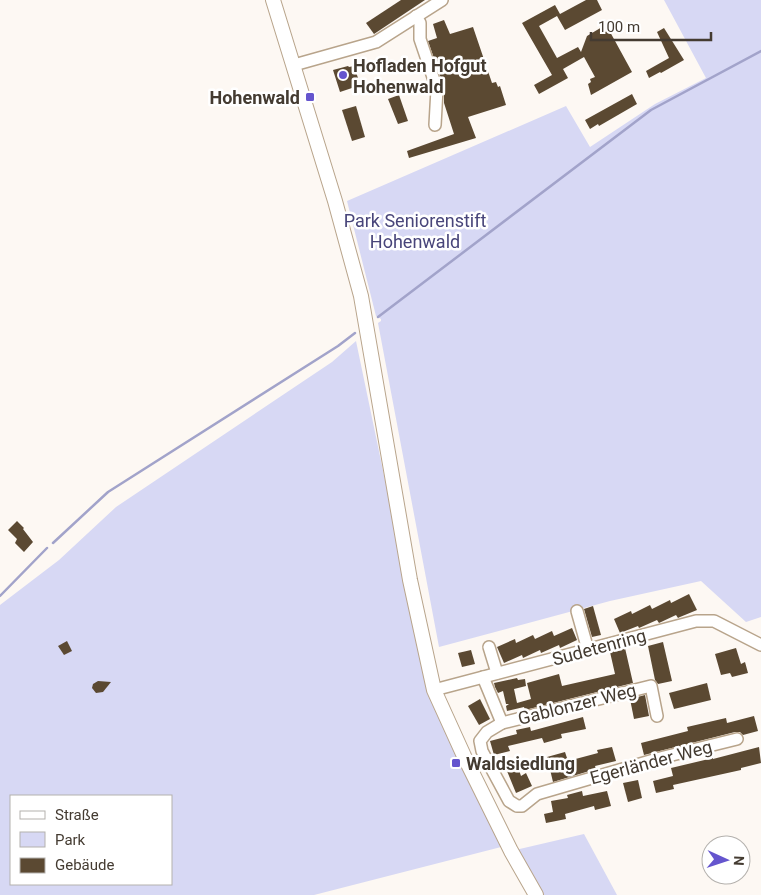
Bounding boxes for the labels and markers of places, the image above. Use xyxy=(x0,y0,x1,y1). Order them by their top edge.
place label: Hofladen Hofgut Hohenwald xyxy=(353,55,487,97)
marker: Hofladen Hofgut Hohenwald xyxy=(337,69,349,81)
place label: Hohenwald xyxy=(209,87,300,108)
marker: Hohenwald xyxy=(304,91,316,103)
place label: Waldsiedlung xyxy=(466,753,575,774)
marker: Waldsiedlung xyxy=(450,757,462,769)

